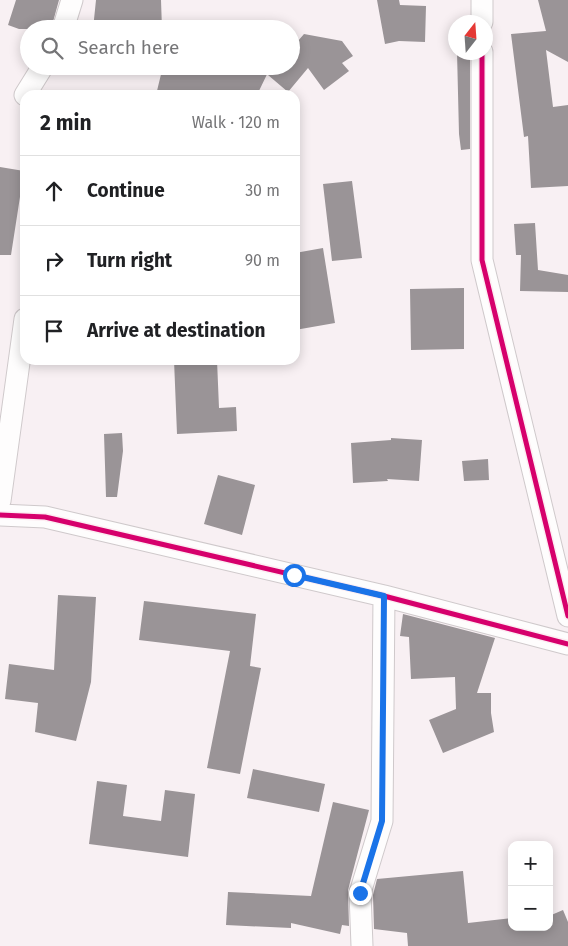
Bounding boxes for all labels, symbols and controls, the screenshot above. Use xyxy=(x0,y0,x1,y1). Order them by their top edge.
north arrow xyxy=(448,15,493,60)
search box xyxy=(20,20,300,75)
icon: search xyxy=(38,34,66,62)
text: Search here xyxy=(78,36,179,59)
text: 2 min xyxy=(40,110,92,136)
text: Walk · 120 m xyxy=(192,113,280,132)
icon: ahead xyxy=(40,177,68,205)
text: Continue xyxy=(87,179,165,202)
text: 30 m xyxy=(245,181,280,200)
icon: right xyxy=(40,247,68,275)
text: Turn right xyxy=(87,249,172,272)
text: 90 m xyxy=(245,251,280,270)
icon: arrive xyxy=(40,317,68,345)
text: Arrive at destination xyxy=(87,319,266,342)
route start xyxy=(283,564,306,587)
map controls xyxy=(508,841,553,931)
button: + xyxy=(508,841,553,886)
route end xyxy=(349,882,372,905)
button: − xyxy=(508,886,553,931)

